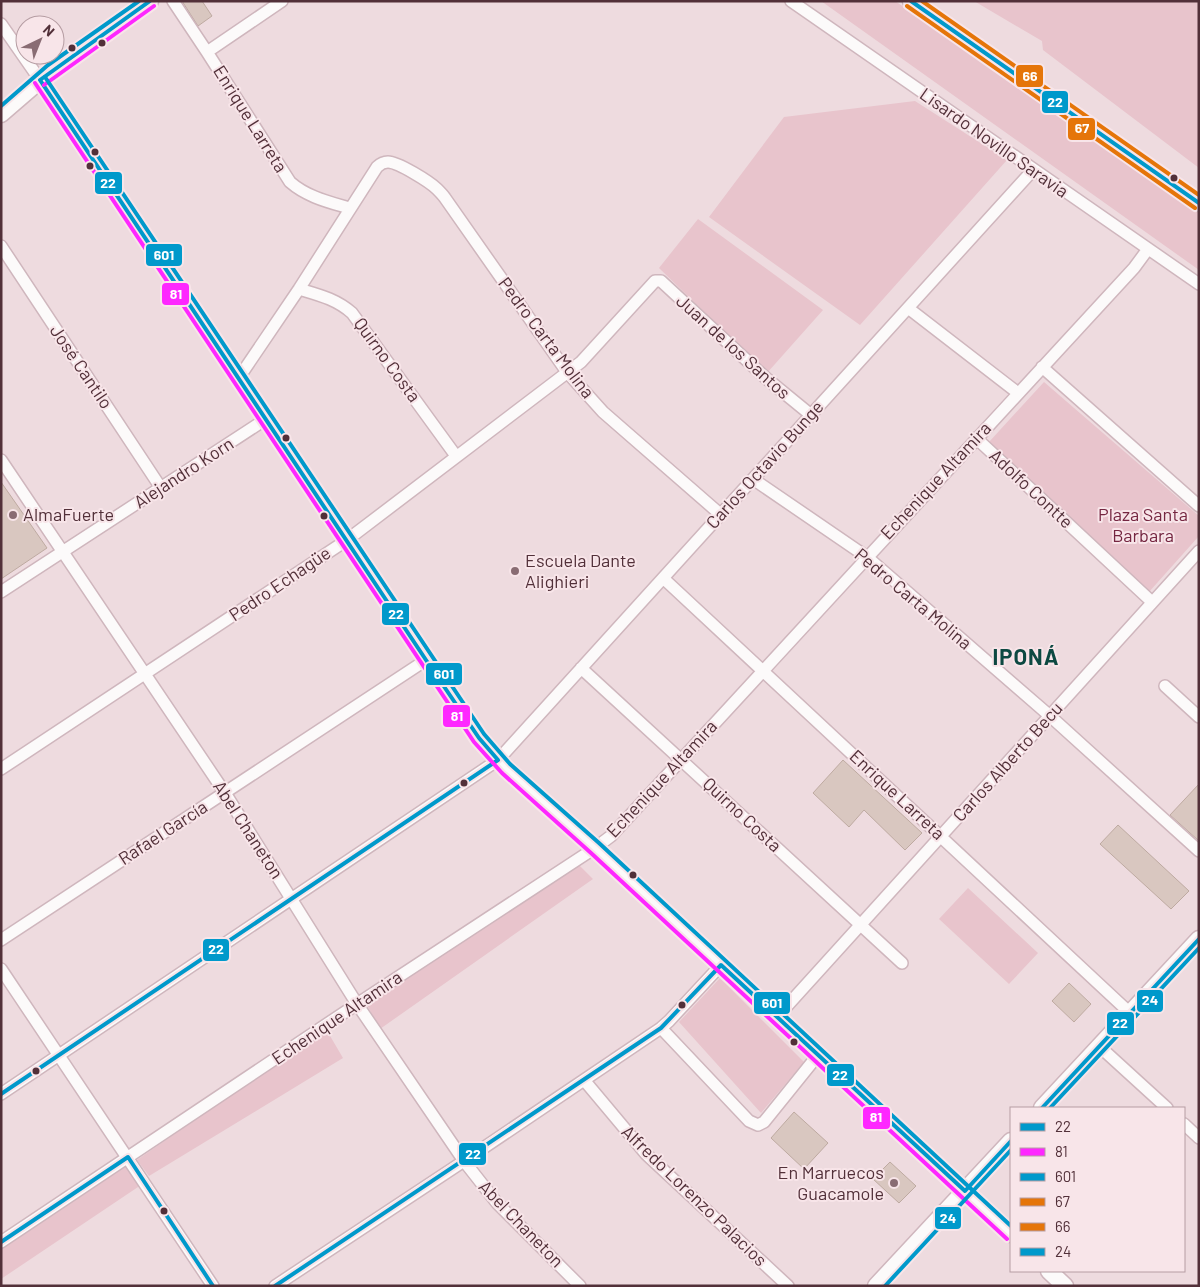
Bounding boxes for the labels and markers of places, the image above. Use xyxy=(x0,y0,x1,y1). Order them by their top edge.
unlabelled marker xyxy=(97,38,107,48)
unlabelled marker xyxy=(67,43,77,53)
unlabelled marker xyxy=(90,147,100,157)
unlabelled marker xyxy=(85,161,95,171)
unlabelled marker xyxy=(1169,173,1179,183)
unlabelled marker xyxy=(281,433,291,443)
place label: AlmaFuerte xyxy=(23,503,114,525)
marker: AlmaFuerte xyxy=(7,509,19,521)
unlabelled marker xyxy=(319,511,329,521)
place label: Escuela Dante Alighieri xyxy=(525,549,636,592)
marker: Escuela Dante Alighieri xyxy=(509,565,521,577)
unlabelled marker xyxy=(459,778,469,788)
unlabelled marker xyxy=(628,870,638,880)
unlabelled marker xyxy=(677,1000,687,1010)
unlabelled marker xyxy=(789,1037,799,1047)
unlabelled marker xyxy=(31,1066,41,1076)
place label: En Marruecos Guacamole xyxy=(778,1161,884,1204)
marker: En Marruecos Guacamole xyxy=(888,1177,900,1189)
unlabelled marker xyxy=(159,1206,169,1216)

